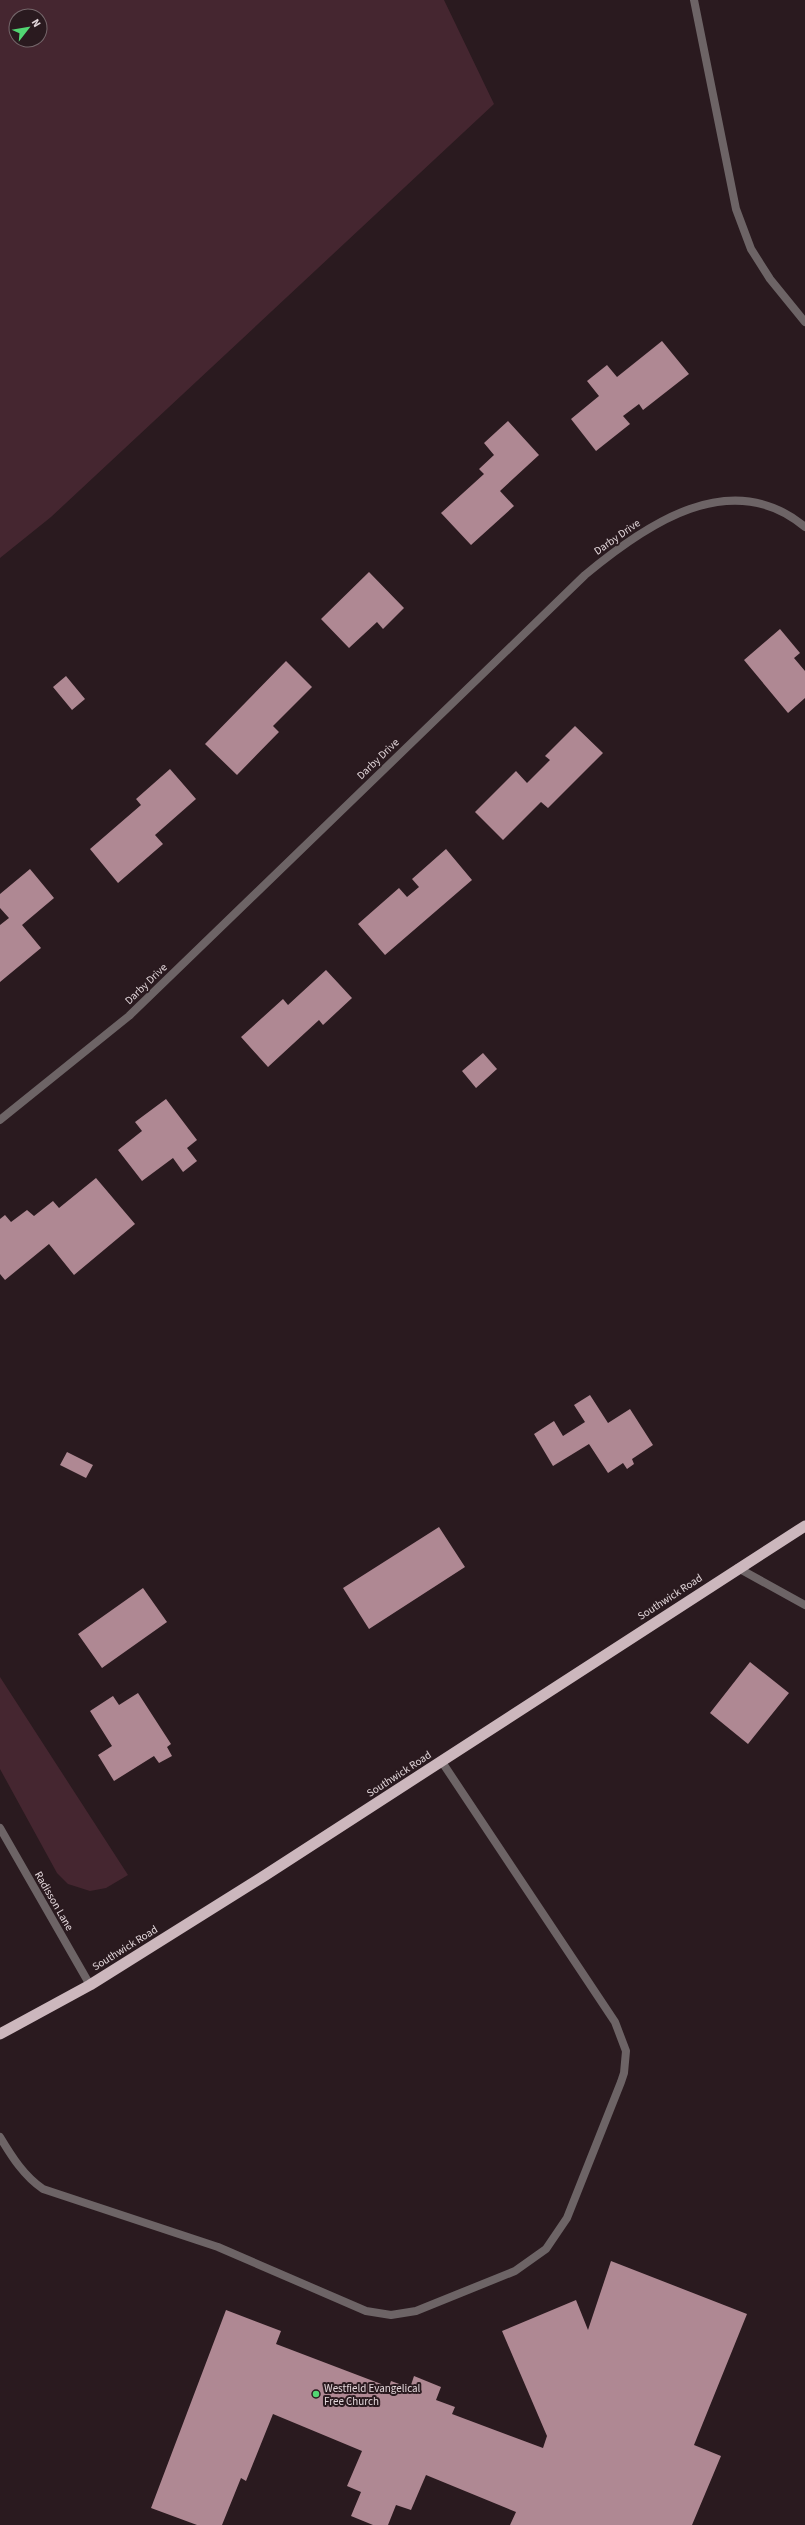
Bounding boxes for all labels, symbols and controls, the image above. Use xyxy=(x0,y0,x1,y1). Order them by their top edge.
north arrow xyxy=(8,8,48,48)
text: N xyxy=(28,16,44,30)
street label: Darby Drive xyxy=(591,515,644,558)
street label: Darby Drive xyxy=(354,735,403,783)
street label: Darby Drive xyxy=(122,960,171,1008)
street label: Southwick Road xyxy=(635,1570,705,1624)
street label: Southwick Road xyxy=(364,1747,434,1801)
street label: Radisson Lane xyxy=(31,1869,77,1934)
street label: Southwick Road xyxy=(89,1922,161,1974)
place label: Westfield Evangelical Free Church xyxy=(324,2381,421,2409)
marker: Westfield Evangelical Free Church xyxy=(311,2389,321,2399)

